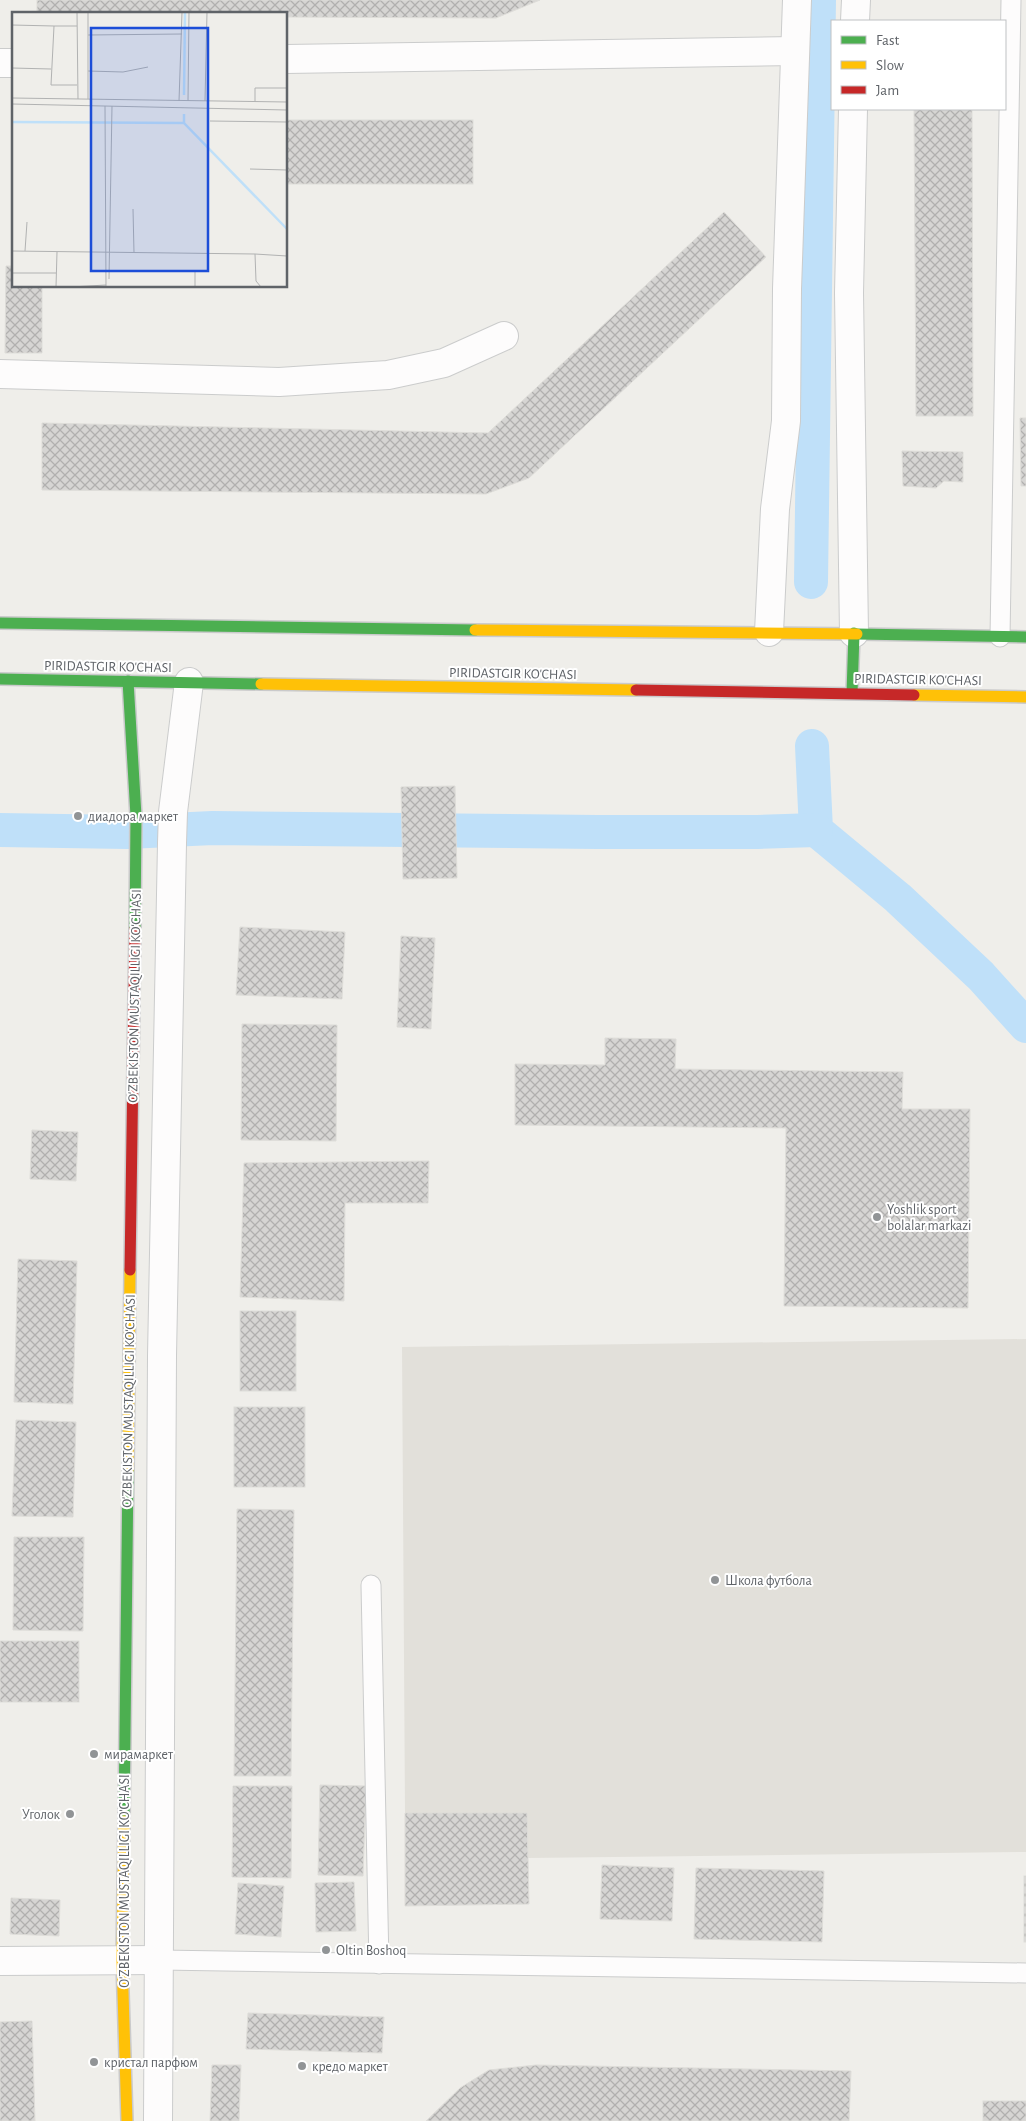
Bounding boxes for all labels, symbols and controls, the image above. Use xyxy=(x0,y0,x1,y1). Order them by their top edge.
inset map xyxy=(12,12,288,288)
legend xyxy=(831,20,1006,110)
text: Fast xyxy=(876,33,900,48)
text: Slow xyxy=(876,58,904,73)
text: Jam xyxy=(876,83,899,98)
street label: PIRIDASTGIR KO'CHASI xyxy=(44,659,172,675)
street label: PIRIDASTGIR KO'CHASI xyxy=(449,666,577,682)
street label: PIRIDASTGIR KO'CHASI xyxy=(854,672,982,688)
marker: диадора маркет xyxy=(72,810,84,822)
place label: диадора маркет xyxy=(88,810,179,824)
street label: O'ZBEKISTON MUSTAQILLIGI KO'CHASI xyxy=(126,889,144,1103)
place label: Yoshlik sport bolalar markazi xyxy=(887,1203,971,1233)
marker: Yoshlik sport bolalar markazi xyxy=(871,1211,883,1223)
street label: O'ZBEKISTON MUSTAQILLIGI KO'CHASI xyxy=(120,1294,138,1508)
marker: Школа футбола xyxy=(709,1574,721,1586)
place label: Школа футбола xyxy=(725,1574,812,1588)
marker: мирамаркет xyxy=(88,1748,100,1760)
place label: мирамаркет xyxy=(104,1748,174,1762)
street label: O'ZBEKISTON MUSTAQILLIGI KO'CHASI xyxy=(118,1774,132,1988)
place label: Уголок xyxy=(22,1808,61,1822)
marker: Уголок xyxy=(64,1808,76,1820)
marker: Oltin Boshoq xyxy=(320,1944,332,1956)
place label: Oltin Boshoq xyxy=(336,1944,406,1958)
marker: кристал парфюм xyxy=(88,2056,100,2068)
place label: кристал парфюм xyxy=(104,2056,198,2070)
marker: кредо маркет xyxy=(296,2060,308,2072)
place label: кредо маркет xyxy=(312,2060,389,2074)

